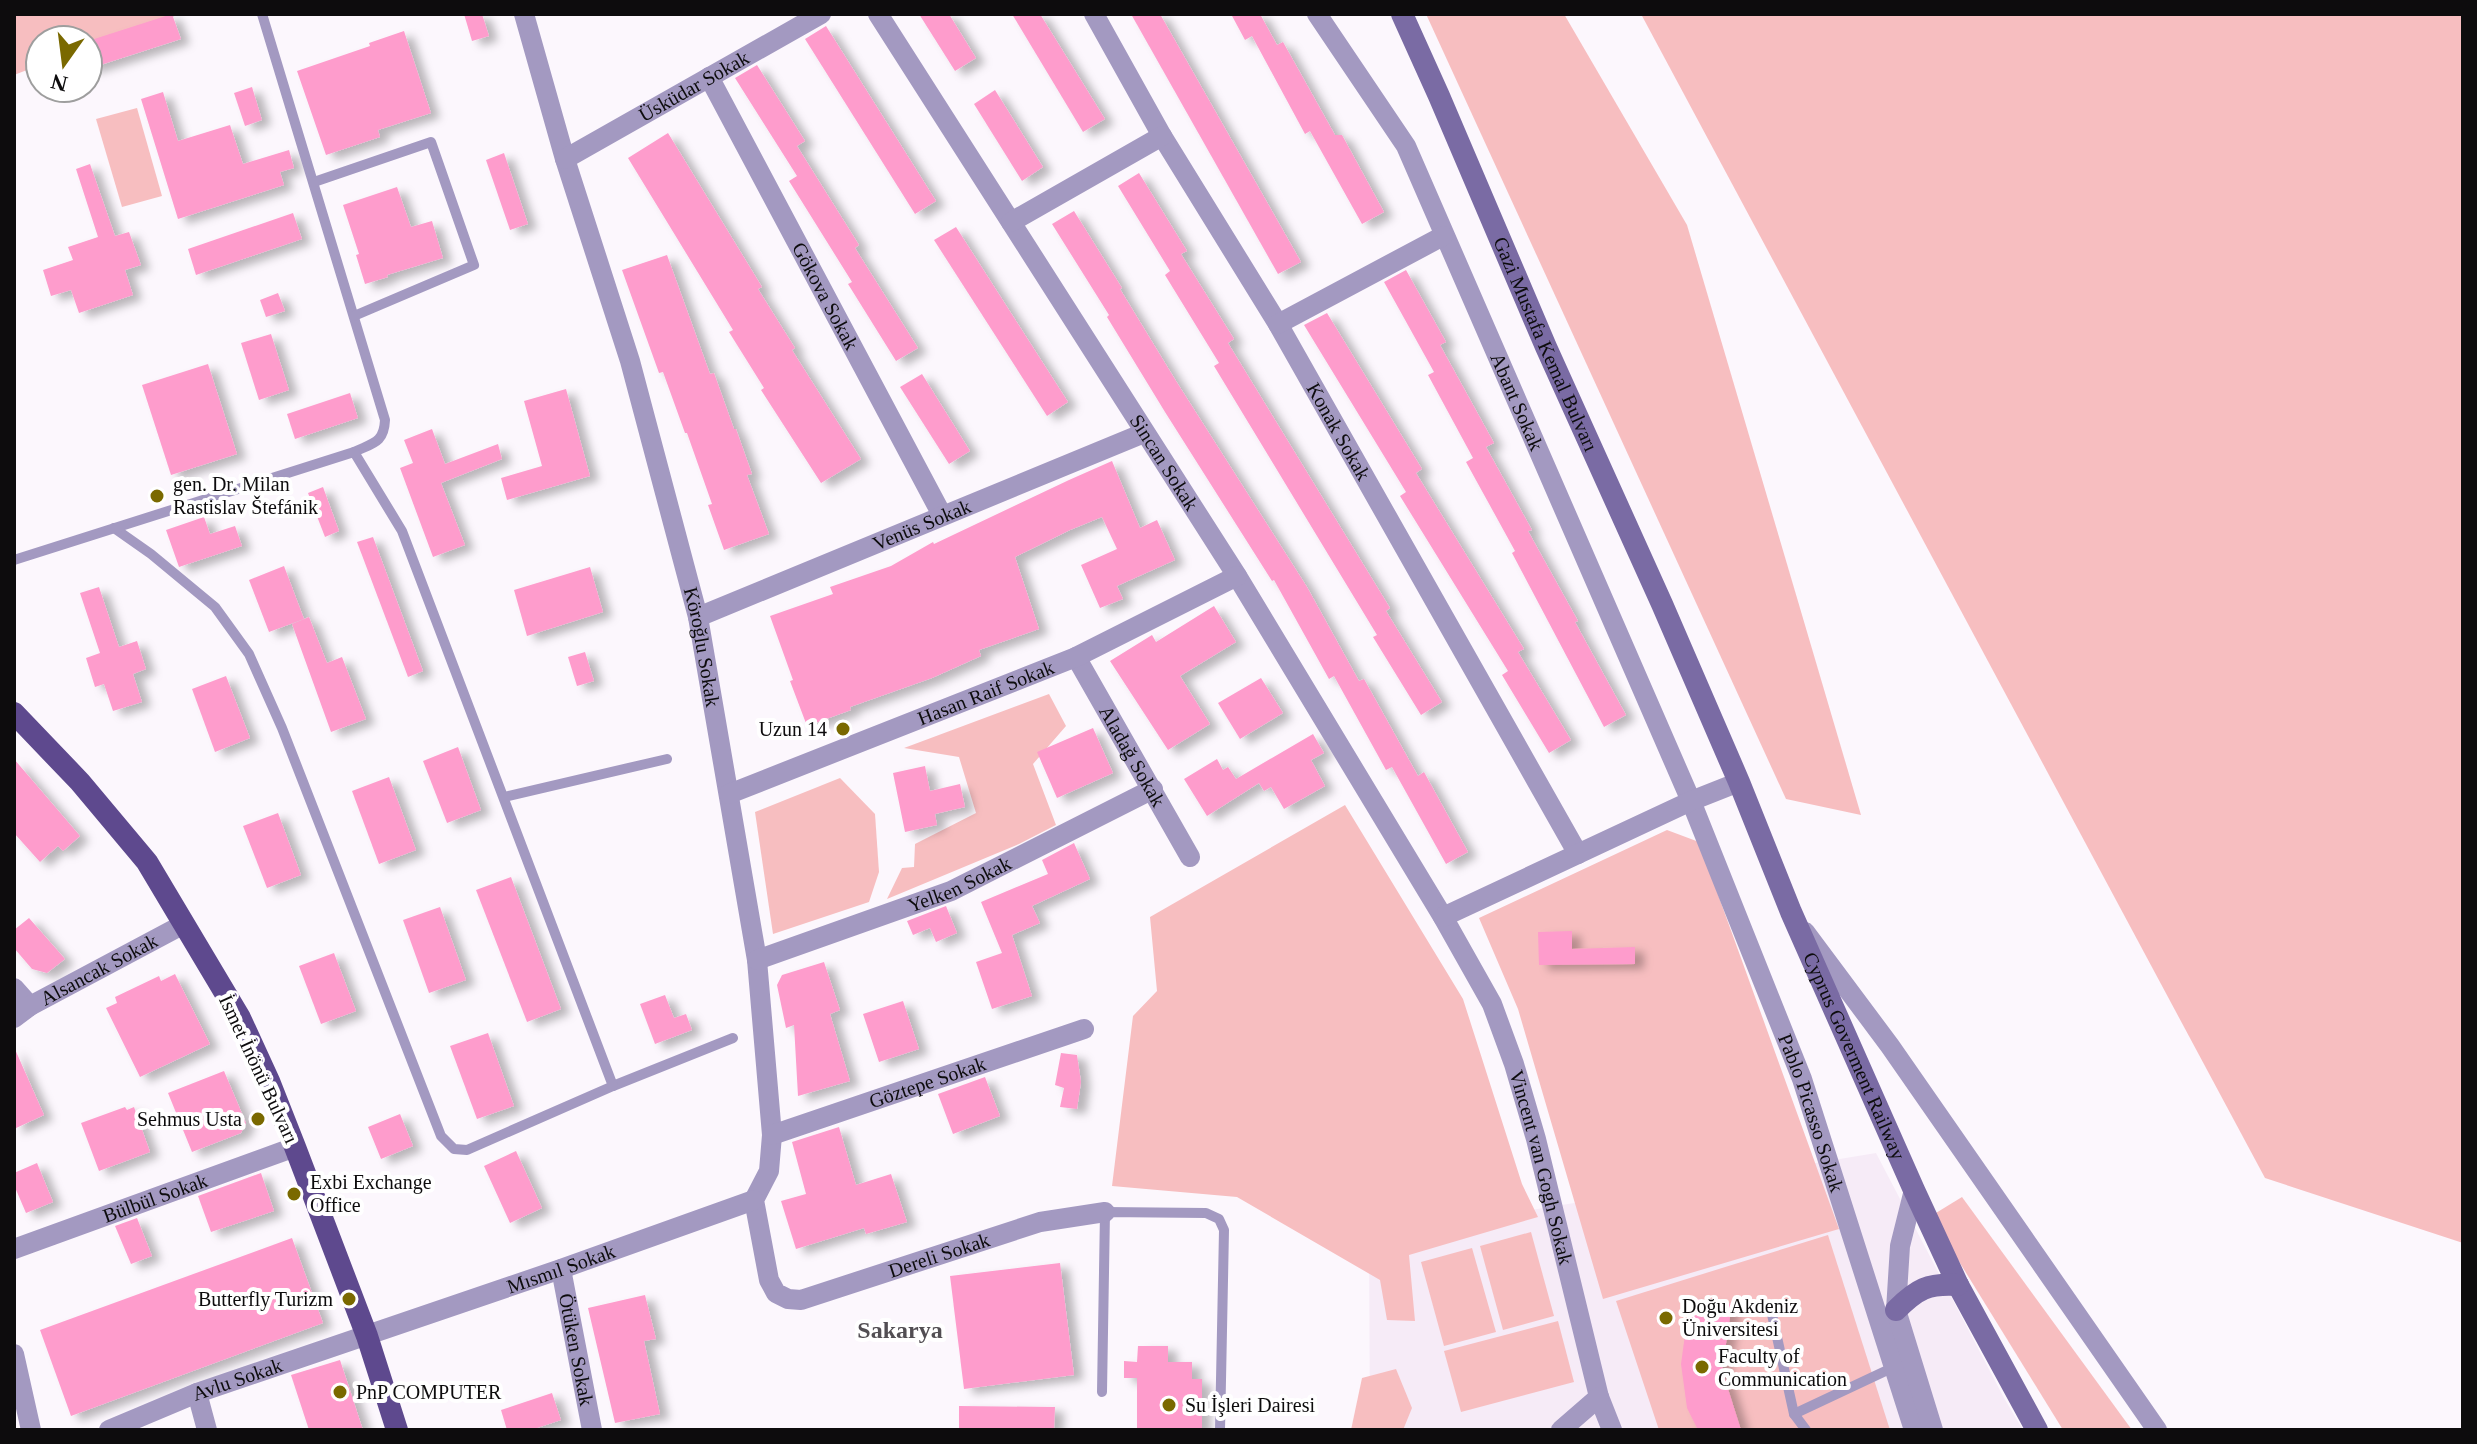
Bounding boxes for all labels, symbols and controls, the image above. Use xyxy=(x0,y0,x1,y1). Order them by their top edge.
north arrow xyxy=(24,24,104,104)
street label: Üsküdar Sokak xyxy=(635,46,753,126)
text: N xyxy=(48,69,70,97)
street label: Gazi Mustafa Kemal Bulvarı xyxy=(1489,233,1603,455)
street label: Gökova Sokak xyxy=(788,239,863,353)
street label: Abant Sokak xyxy=(1486,350,1548,454)
street label: Konak Sokak xyxy=(1303,379,1375,484)
street label: Sincan Sokak xyxy=(1126,410,1203,514)
place label: gen. Dr. Milan Rastislav Štefánik xyxy=(173,473,318,518)
marker: gen. Dr. Milan Rastislav Štefánik xyxy=(148,487,166,505)
street label: Venüs Sokak xyxy=(869,495,974,555)
street label: Köroğlu Sokak xyxy=(680,585,724,709)
street label: Hasan Raif Sokak xyxy=(914,656,1057,729)
street label: Aladağ Sokak xyxy=(1095,702,1170,810)
place label: Uzun 14 xyxy=(759,718,827,740)
marker: Uzun 14 xyxy=(834,720,852,738)
street label: Yelken Sokak xyxy=(905,852,1014,917)
street label: Alsancak Sokak xyxy=(37,929,161,1009)
street label: Cyprus Goverment Railway xyxy=(1799,949,1910,1163)
street label: İsmet İnönü Bulvarı xyxy=(215,991,303,1147)
street label: Pablo Picasso Sokak xyxy=(1774,1031,1848,1195)
street label: Göztepe Sokak xyxy=(866,1052,988,1112)
street label: Vincent van Gogh Sokak xyxy=(1505,1067,1577,1267)
place label: Sehmus Usta xyxy=(137,1108,242,1130)
marker: Sehmus Usta xyxy=(249,1110,267,1128)
street label: Bülbül Sokak xyxy=(100,1169,210,1227)
place label: Exbi Exchange Office xyxy=(310,1171,432,1216)
marker: Exbi Exchange Office xyxy=(285,1185,303,1203)
street label: Dereli Sokak xyxy=(886,1228,992,1282)
street label: Mısmıl Sokak xyxy=(504,1240,618,1298)
place label: Butterfly Turizm xyxy=(198,1288,333,1311)
marker: Butterfly Turizm xyxy=(340,1290,358,1308)
street label: Ötüken Sokak xyxy=(555,1292,598,1408)
place label: Doğu Akdeniz Üniversitesi xyxy=(1682,1295,1798,1340)
marker: Doğu Akdeniz Üniversitesi xyxy=(1657,1309,1675,1327)
district label: Sakarya xyxy=(857,1317,943,1343)
place label: Faculty of Communication xyxy=(1718,1345,1847,1390)
street label: Avlu Sokak xyxy=(189,1354,285,1405)
marker: Faculty of Communication xyxy=(1693,1358,1711,1376)
place label: PnP COMPUTER xyxy=(356,1381,502,1403)
marker: PnP COMPUTER xyxy=(331,1383,349,1401)
place label: Su İşleri Dairesi xyxy=(1185,1394,1315,1417)
marker: Su İşleri Dairesi xyxy=(1160,1396,1178,1414)

